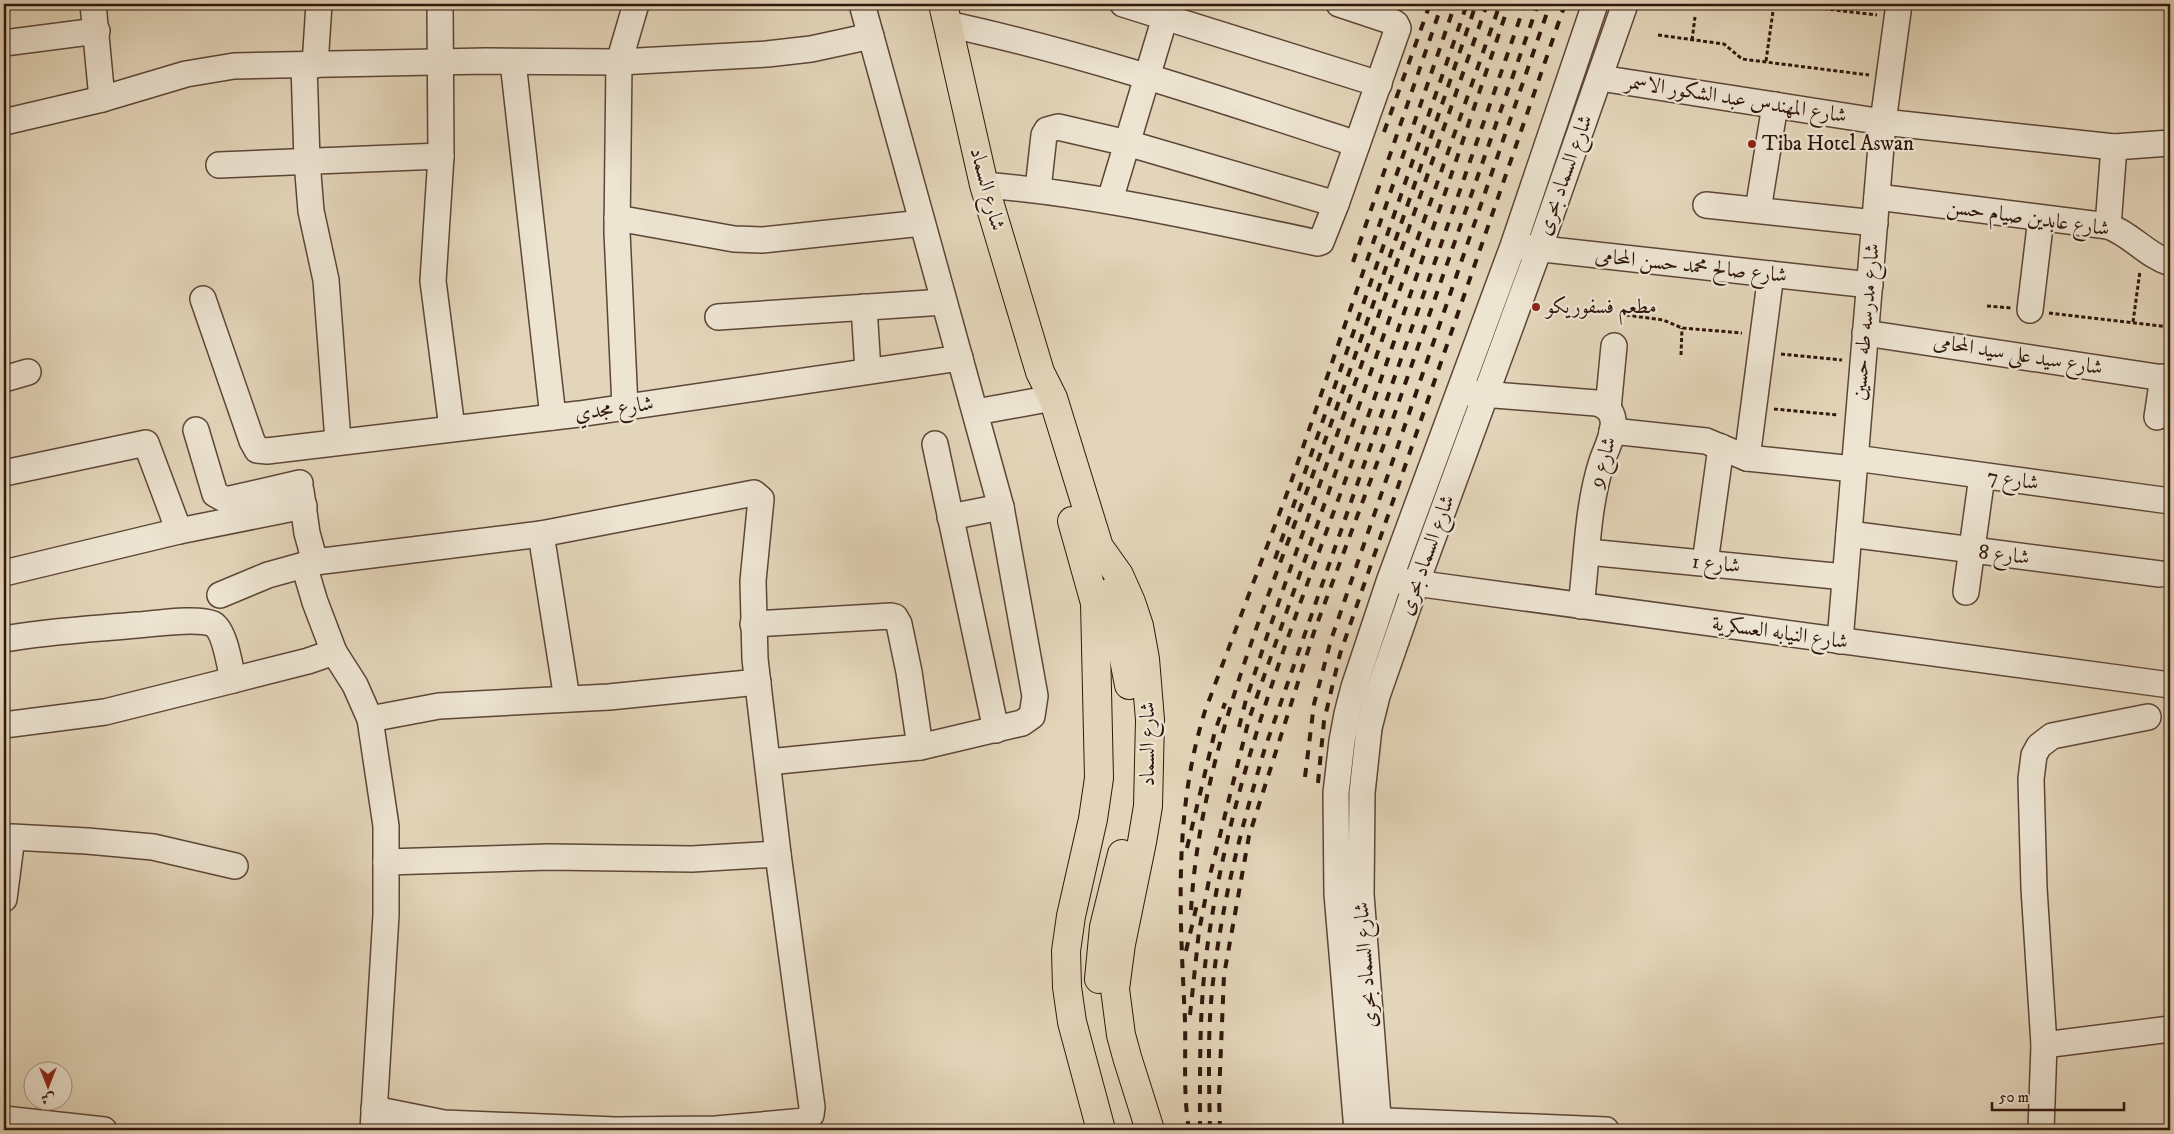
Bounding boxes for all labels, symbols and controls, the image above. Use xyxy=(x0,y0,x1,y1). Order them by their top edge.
street label: شارع المهندس عبد الشكور الاسمر xyxy=(1621,68,1848,133)
street label: شارع السماد بحرى xyxy=(1531,111,1603,240)
place label: Tiba Hotel Aswan xyxy=(1762,131,1914,157)
marker: Tiba Hotel Aswan xyxy=(1746,138,1758,150)
street label: شارع السماد xyxy=(960,145,1011,235)
street label: شارع عابدين صيام حسن xyxy=(1944,194,2111,246)
street label: شارع مدرسه طه حسين xyxy=(1846,242,1890,402)
street label: شارع صالح محمد حسن المحامى xyxy=(1593,243,1788,293)
place label: مطعم فسفوريكو xyxy=(1544,294,1657,326)
marker: مطعم فسفوريكو xyxy=(1530,301,1542,313)
street label: شارع سيد على سيد المحامى xyxy=(1931,329,2105,385)
street label: شارع مجدي xyxy=(573,391,656,431)
street label: شارع 9 xyxy=(1583,434,1626,492)
street label: شارع 7 xyxy=(1985,464,2041,500)
street label: شارع السماد بحرى xyxy=(1393,491,1465,620)
street label: شارع 8 xyxy=(1976,539,2031,575)
street label: شارع 1 xyxy=(1690,549,1742,583)
street label: شارع النيابه العسكرية xyxy=(1710,611,1850,659)
street label: شارع السماد xyxy=(1135,701,1165,787)
street label: شارع السماد بحرى xyxy=(1349,901,1387,1029)
north arrow xyxy=(22,1062,72,1112)
scale bar xyxy=(1992,1079,2124,1111)
text: 50 m xyxy=(1999,1088,2029,1107)
text: ش xyxy=(41,1089,55,1107)

